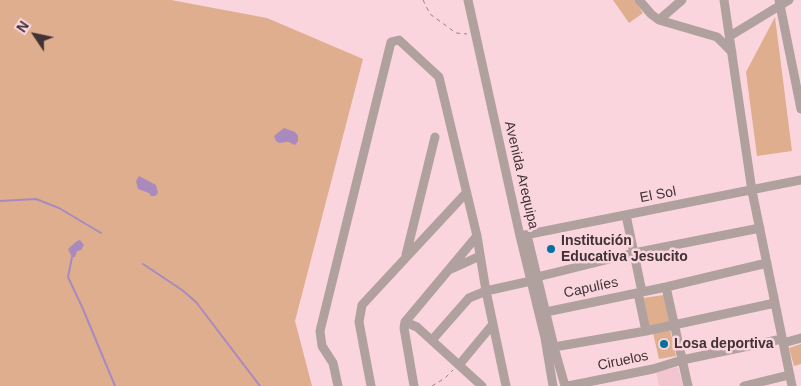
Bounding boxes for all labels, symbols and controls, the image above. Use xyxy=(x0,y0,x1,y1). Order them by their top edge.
north arrow xyxy=(10,10,60,60)
text: N xyxy=(13,18,32,35)
street label: Avenida Arequipa xyxy=(500,119,542,231)
street label: El Sol xyxy=(638,183,678,207)
place label: Institución Educativa Jesucito xyxy=(561,233,688,266)
marker: Institución Educativa Jesucito xyxy=(545,243,557,255)
street label: Capulíes xyxy=(562,274,620,302)
place label: Losa deportiva xyxy=(674,336,774,352)
marker: Losa deportiva xyxy=(658,338,670,350)
street label: Ciruelos xyxy=(596,347,650,375)

